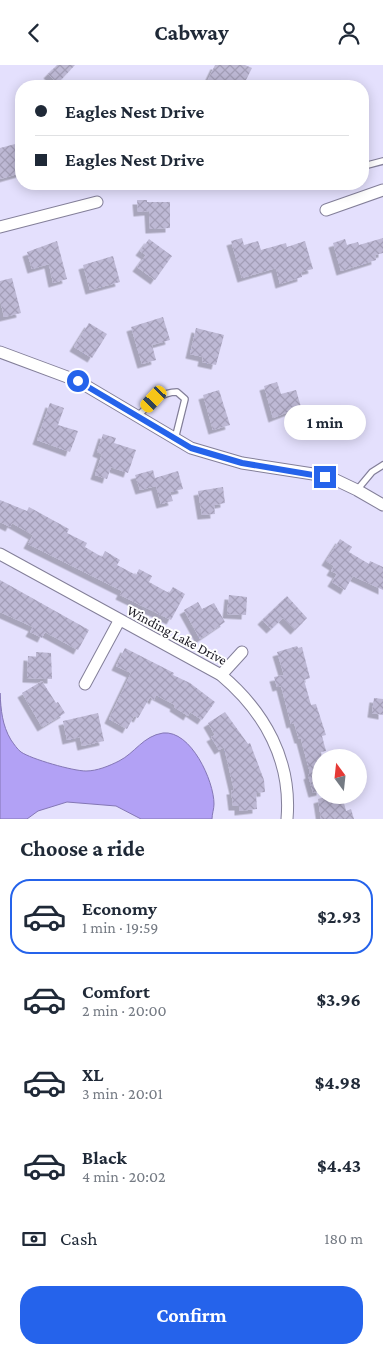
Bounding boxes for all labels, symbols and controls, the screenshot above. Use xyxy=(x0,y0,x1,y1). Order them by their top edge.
icon: back xyxy=(20,19,48,47)
icon: person xyxy=(335,19,363,47)
text: Cabway xyxy=(154,20,229,45)
text: Eagles Nest Drive xyxy=(65,101,204,122)
text: Eagles Nest Drive xyxy=(65,149,204,170)
route start xyxy=(67,370,89,392)
car xyxy=(138,383,169,415)
callout: 1 min xyxy=(284,405,366,439)
text: 1 min xyxy=(307,414,343,431)
route end xyxy=(314,466,336,488)
street label: Winding Lake Drive xyxy=(124,602,230,668)
north arrow xyxy=(312,749,368,804)
map controls xyxy=(312,749,367,804)
text: Choose a ride xyxy=(20,836,145,861)
icon: car xyxy=(22,894,67,939)
text: Economy xyxy=(82,898,157,919)
text: $2.93 xyxy=(317,906,361,927)
text: 1 min · 19:59 xyxy=(82,919,158,936)
icon: car xyxy=(22,977,67,1022)
text: Comfort xyxy=(82,981,150,1002)
text: $3.96 xyxy=(316,989,361,1010)
text: 2 min · 20:00 xyxy=(82,1002,167,1019)
icon: car xyxy=(22,1060,67,1105)
text: XL xyxy=(82,1064,104,1085)
text: $4.98 xyxy=(315,1072,361,1093)
text: 3 min · 20:01 xyxy=(82,1085,163,1102)
icon: car xyxy=(22,1143,67,1188)
text: Black xyxy=(82,1147,127,1168)
text: $4.43 xyxy=(317,1155,361,1176)
text: 4 min · 20:02 xyxy=(82,1168,166,1185)
icon: cash xyxy=(20,1225,48,1253)
text: Cash xyxy=(60,1228,98,1249)
text: 180 m xyxy=(324,1230,363,1247)
button: Confirm xyxy=(20,1286,363,1344)

